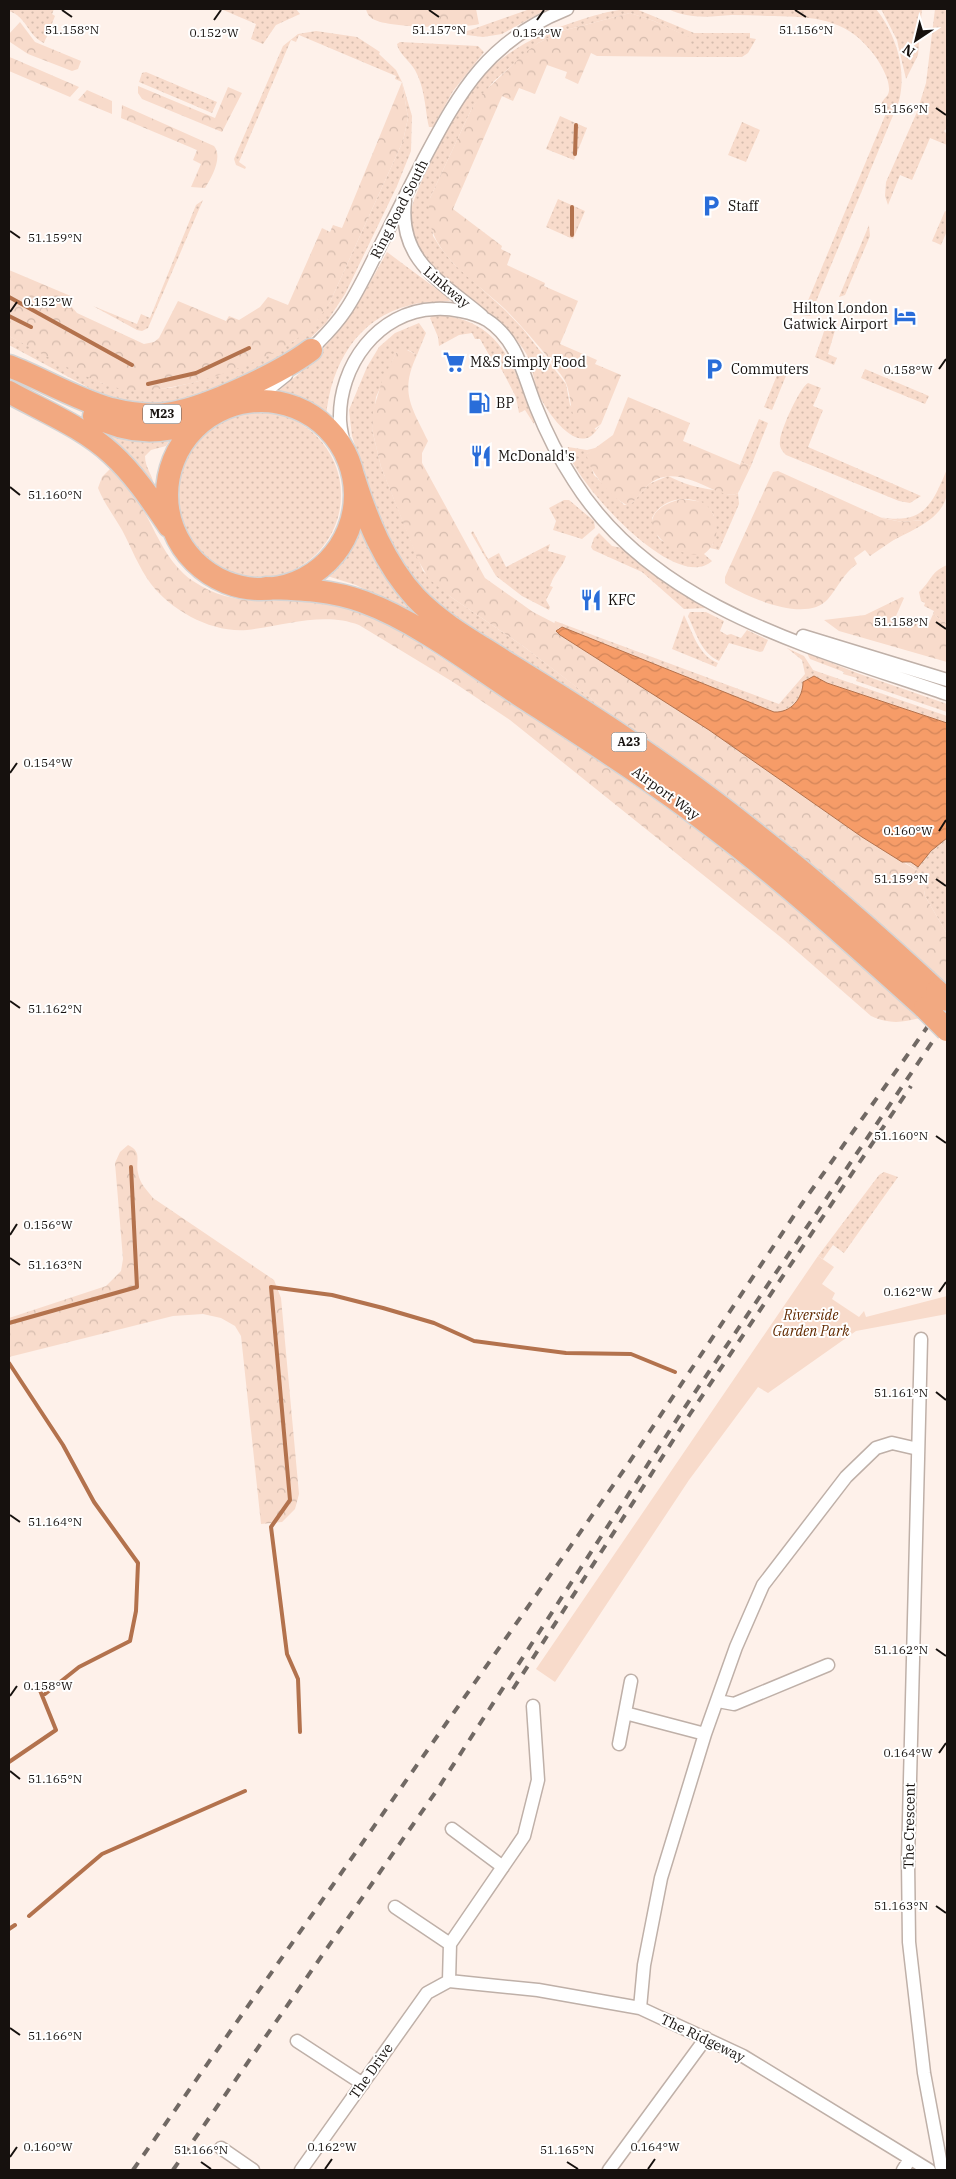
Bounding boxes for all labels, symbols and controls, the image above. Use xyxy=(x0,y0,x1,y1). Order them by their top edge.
north arrow xyxy=(891,15,941,65)
text: 51.158°N xyxy=(45,22,99,37)
text: 51.157°N xyxy=(412,22,466,37)
text: 51.156°N xyxy=(779,22,833,37)
text: 0.152°W xyxy=(189,25,239,40)
text: 0.154°W xyxy=(512,25,562,40)
text: N xyxy=(899,40,918,61)
text: 51.156°N xyxy=(874,101,928,116)
street label: Ring Road South xyxy=(366,156,432,262)
parking icon: Staff xyxy=(698,193,724,219)
place label: Staff xyxy=(728,197,760,215)
text: 51.159°N xyxy=(28,230,82,245)
street label: Linkway xyxy=(420,262,474,312)
text: 0.152°W xyxy=(23,294,73,309)
place label: Hilton London Gatwick Airport xyxy=(783,299,888,333)
hotel icon: Hilton London Gatwick Airport xyxy=(892,303,918,329)
supermarket icon: M&S Simply Food xyxy=(441,349,467,375)
place label: M&S Simply Food xyxy=(470,353,586,371)
parking icon: Commuters xyxy=(701,356,727,382)
place label: Commuters xyxy=(731,360,809,378)
text: 0.158°W xyxy=(883,362,933,377)
fuel station icon: BP xyxy=(466,390,492,416)
place label: BP xyxy=(496,394,514,412)
road number: M23 xyxy=(143,404,181,424)
restaurant icon: McDonald's xyxy=(468,443,494,469)
place label: McDonald's xyxy=(498,447,575,465)
text: 51.160°N xyxy=(28,487,82,502)
restaurant icon: KFC xyxy=(578,587,604,613)
place label: KFC xyxy=(608,591,636,609)
text: 51.158°N xyxy=(874,614,928,629)
road number: A23 xyxy=(612,732,646,752)
text: 0.154°W xyxy=(23,755,73,770)
street label: Airport Way xyxy=(629,762,704,824)
text: 0.160°W xyxy=(883,823,933,838)
text: 51.159°N xyxy=(874,871,928,886)
text: 51.162°N xyxy=(28,1001,82,1016)
text: 51.160°N xyxy=(874,1128,928,1143)
text: 0.156°W xyxy=(23,1217,73,1232)
text: 51.163°N xyxy=(28,1257,82,1272)
text: 0.162°W xyxy=(883,1284,933,1299)
park label: Riverside Garden Park xyxy=(773,1306,850,1340)
text: 51.161°N xyxy=(874,1385,928,1400)
text: 51.164°N xyxy=(28,1514,82,1529)
text: 51.162°N xyxy=(874,1642,928,1657)
text: 0.158°W xyxy=(23,1678,73,1693)
text: 0.164°W xyxy=(883,1745,933,1760)
text: 51.165°N xyxy=(28,1771,82,1786)
street label: The Crescent xyxy=(899,1783,919,1869)
text: 51.163°N xyxy=(874,1898,928,1913)
street label: The Ridgeway xyxy=(658,2010,749,2066)
text: 51.166°N xyxy=(28,2028,82,2043)
street label: The Drive xyxy=(345,2040,397,2102)
text: 0.160°W xyxy=(23,2139,73,2154)
text: 0.162°W xyxy=(307,2139,357,2154)
text: 0.164°W xyxy=(630,2139,680,2154)
text: 51.166°N xyxy=(174,2142,228,2157)
text: 51.165°N xyxy=(540,2142,594,2157)

